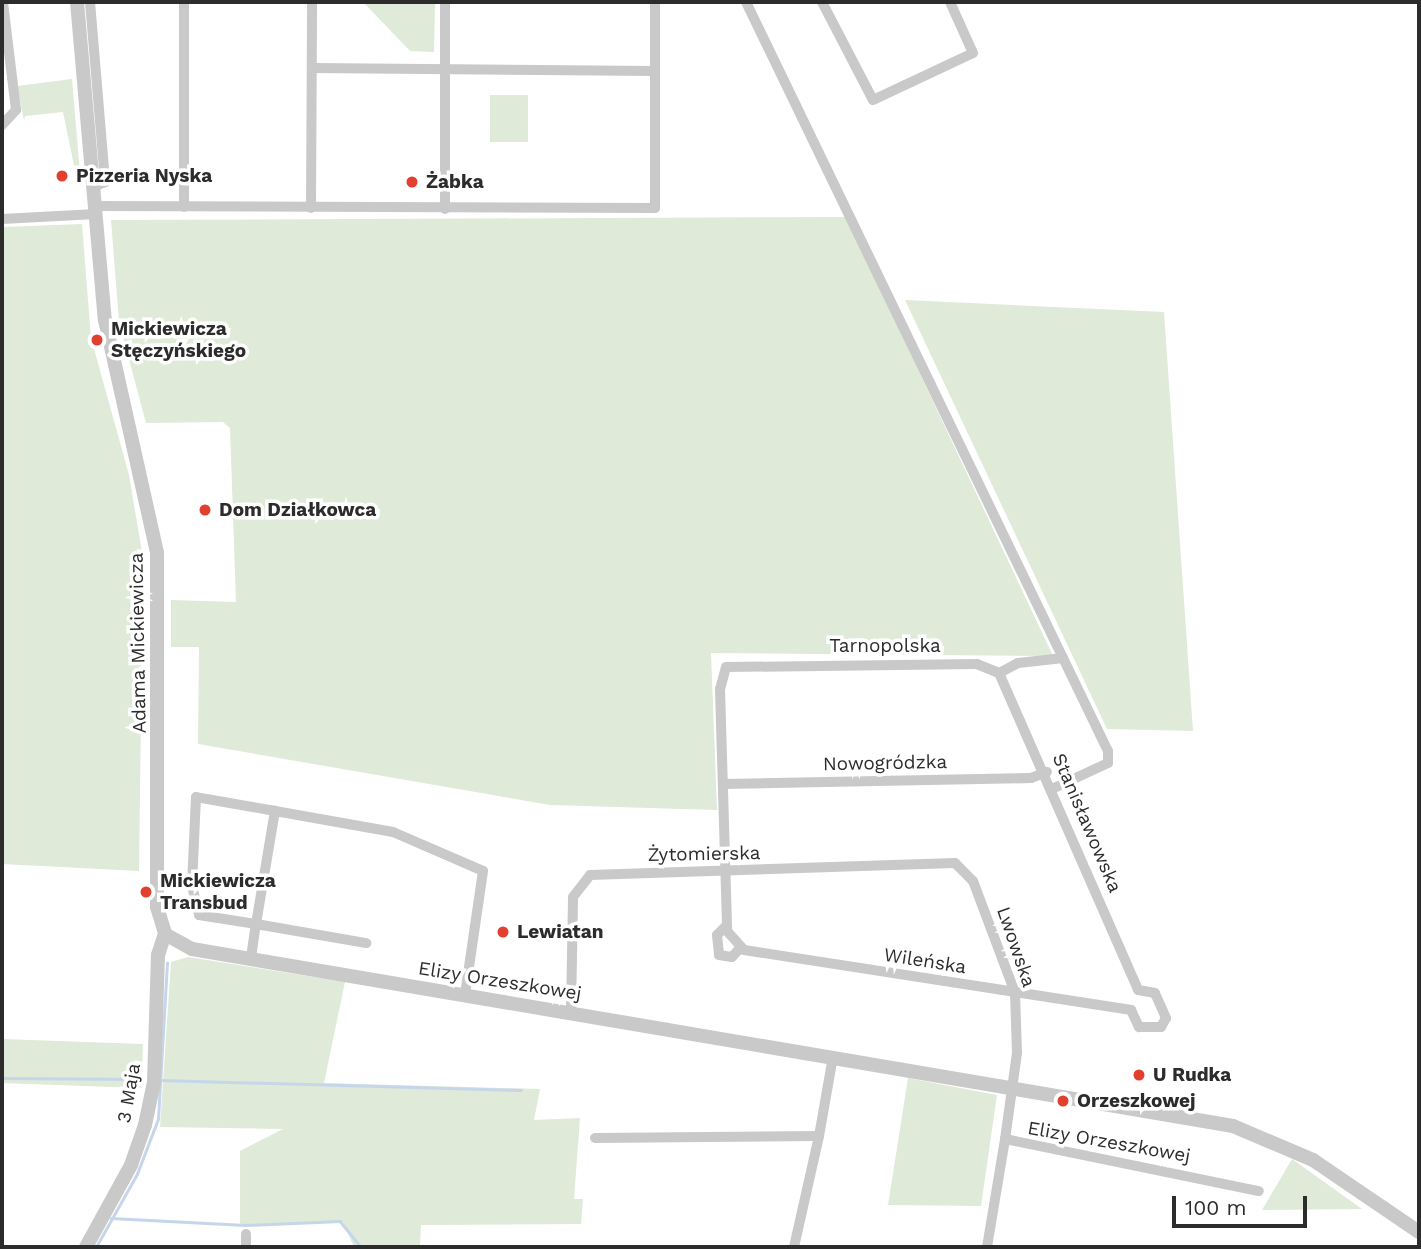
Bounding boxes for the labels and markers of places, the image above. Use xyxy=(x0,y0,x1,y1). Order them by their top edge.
place label: Pizzeria Nyska xyxy=(76,165,212,187)
marker: Pizzeria Nyska xyxy=(54,168,70,184)
place label: Żabka xyxy=(426,171,484,193)
marker: Żabka xyxy=(404,174,420,190)
place label: Mickiewicza Stęczyńskiego xyxy=(111,318,246,362)
marker: Mickiewicza Stęczyńskiego xyxy=(89,332,105,348)
place label: Dom Działkowca xyxy=(219,499,376,521)
marker: Dom Działkowca xyxy=(197,502,213,518)
place label: Mickiewicza Transbud xyxy=(160,870,276,914)
marker: Mickiewicza Transbud xyxy=(138,884,154,900)
place label: Lewiatan xyxy=(517,921,604,943)
marker: Lewiatan xyxy=(495,924,511,940)
place label: U Rudka xyxy=(1153,1064,1231,1086)
marker: U Rudka xyxy=(1131,1067,1147,1083)
place label: Orzeszkowej xyxy=(1077,1090,1196,1112)
marker: Orzeszkowej xyxy=(1055,1093,1071,1109)

